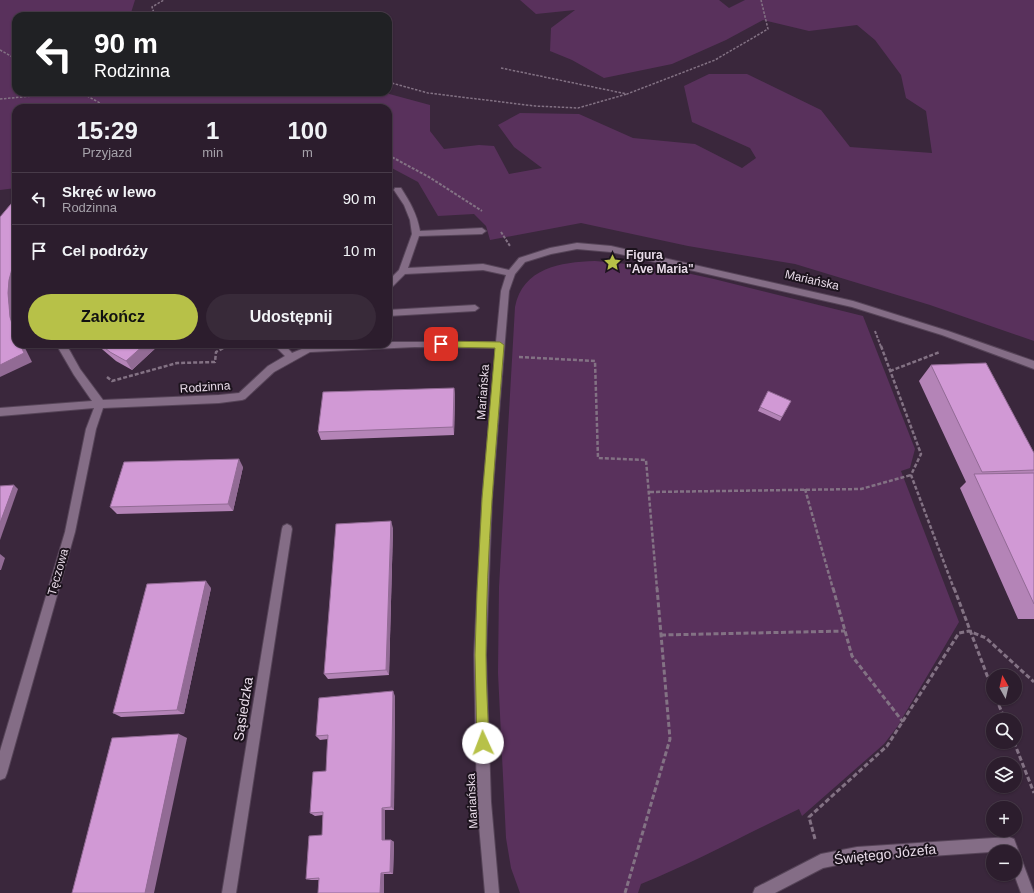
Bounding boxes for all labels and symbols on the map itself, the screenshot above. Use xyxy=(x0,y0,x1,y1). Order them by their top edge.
place label: Figura "Ave Maria" xyxy=(626,248,694,276)
place icon: Figura "Ave Maria" xyxy=(603,252,623,272)
street label: Mariańska xyxy=(783,267,841,293)
pin xyxy=(424,327,458,361)
street label: Mariańska xyxy=(474,364,492,420)
street label: Rodzinna xyxy=(179,378,231,396)
street label: Tęczowa xyxy=(45,547,71,597)
north arrow xyxy=(986,669,1022,705)
street label: Sąsiedzka xyxy=(230,676,256,742)
position arrow xyxy=(462,722,504,764)
street label: Mariańska xyxy=(464,773,480,829)
street label: Świętego Józefa xyxy=(833,840,937,867)

